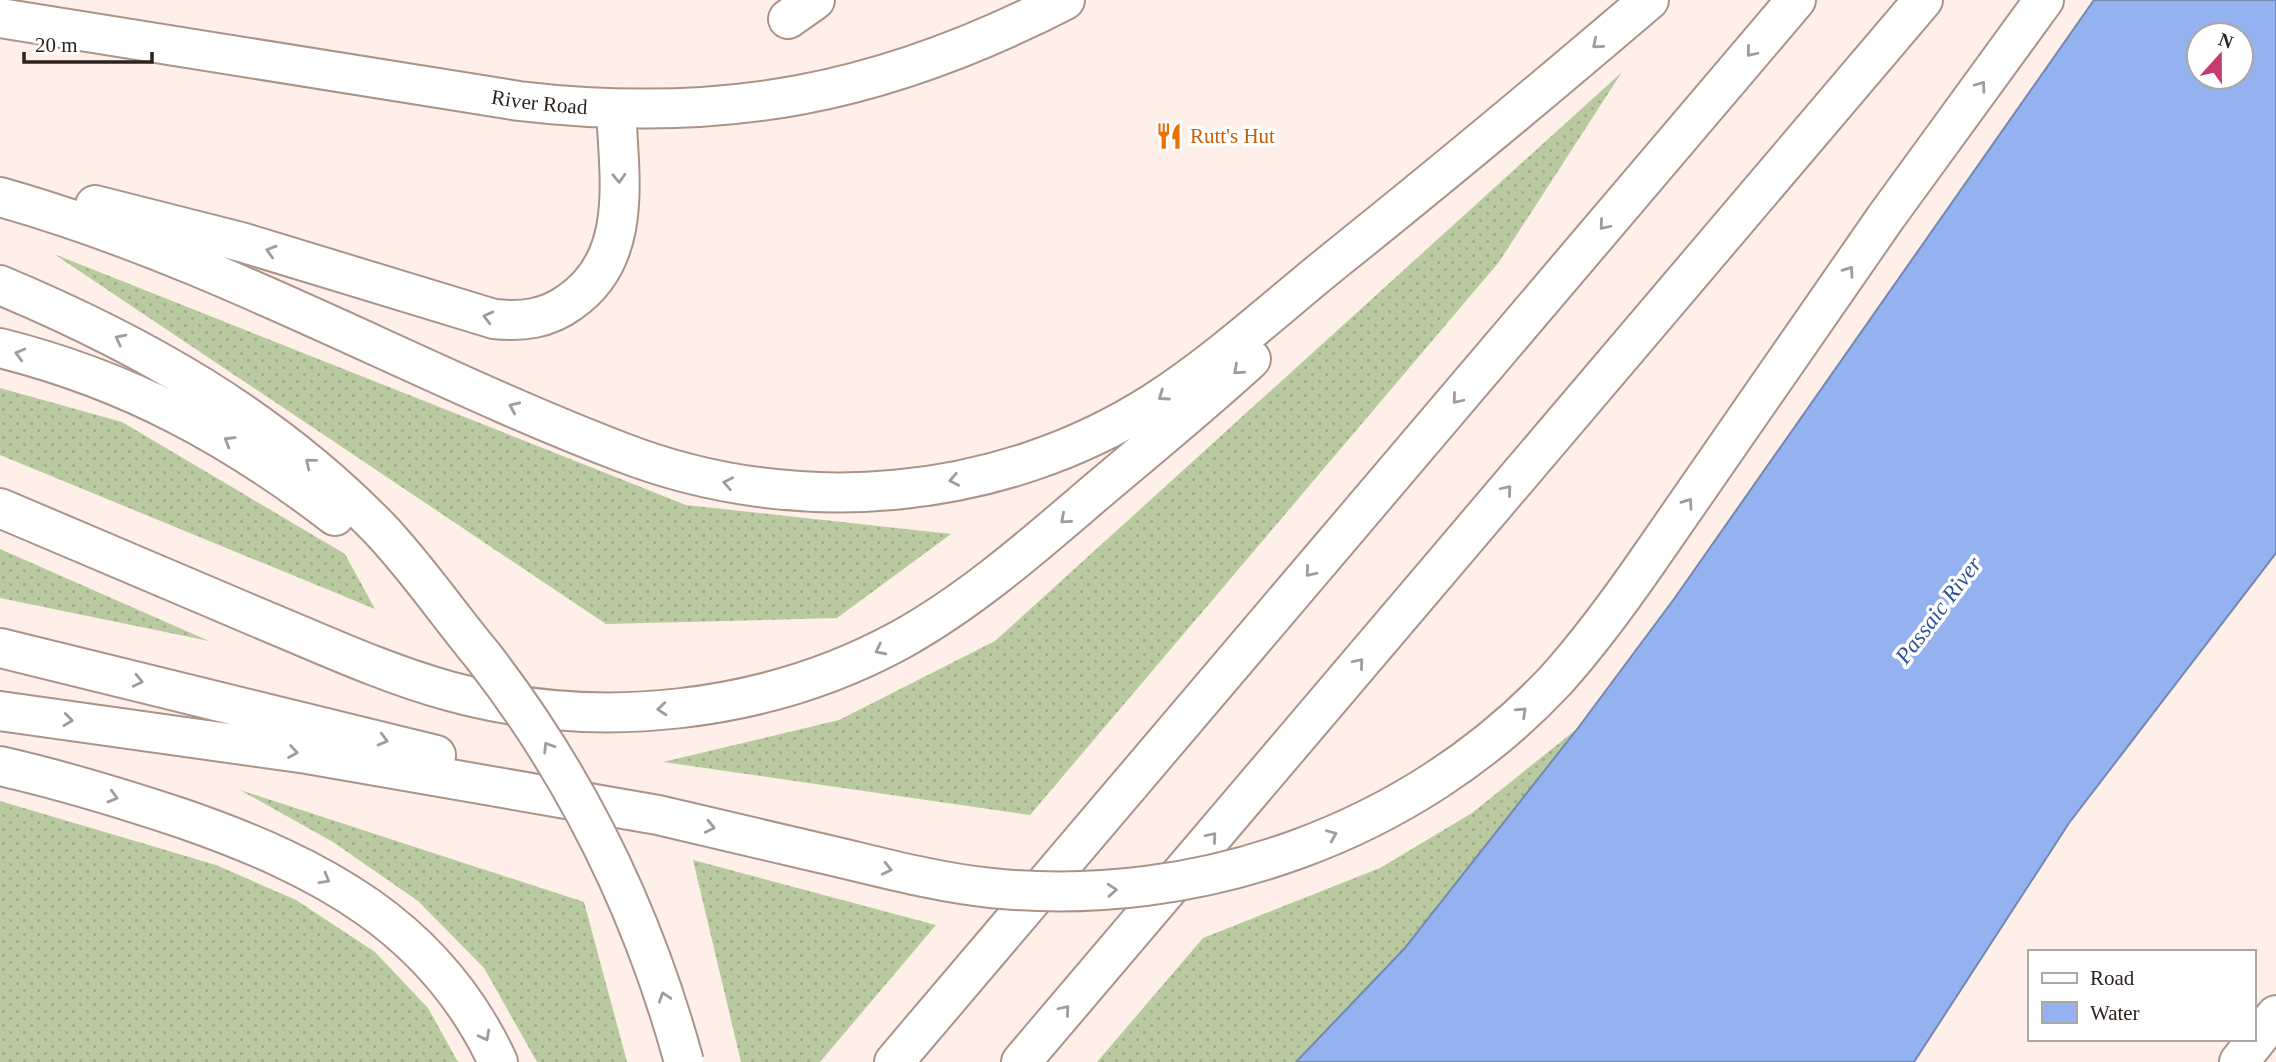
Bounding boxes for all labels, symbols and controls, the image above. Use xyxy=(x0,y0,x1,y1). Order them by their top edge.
scale bar xyxy=(24,21,152,65)
north arrow xyxy=(2185,21,2255,91)
text: N xyxy=(2216,28,2236,53)
text: 20 m xyxy=(35,33,78,57)
one-way arrow xyxy=(1592,36,1605,48)
one-way arrow xyxy=(1747,44,1759,57)
one-way arrow xyxy=(1973,81,1985,94)
street label: River Road xyxy=(490,85,589,119)
restaurant icon: Rutt's Hut xyxy=(1154,121,1184,151)
place label: Rutt's Hut xyxy=(1190,124,1275,148)
one-way arrow xyxy=(611,172,626,183)
one-way arrow xyxy=(1600,217,1612,230)
one-way arrow xyxy=(265,244,277,259)
one-way arrow xyxy=(1841,266,1853,279)
one-way arrow xyxy=(482,311,494,325)
one-way arrow xyxy=(115,333,127,347)
one-way arrow xyxy=(14,347,26,362)
one-way arrow xyxy=(1233,362,1246,375)
one-way arrow xyxy=(1158,388,1171,400)
one-way arrow xyxy=(1453,390,1465,403)
one-way arrow xyxy=(509,401,522,415)
one-way arrow xyxy=(224,437,237,450)
one-way arrow xyxy=(305,459,318,471)
one-way arrow xyxy=(948,472,960,487)
one-way arrow xyxy=(722,476,734,491)
one-way arrow xyxy=(1499,485,1511,498)
one-way arrow xyxy=(1680,498,1692,511)
one-way arrow xyxy=(1061,510,1073,523)
water label: Passaic River xyxy=(1890,551,1987,669)
one-way arrow xyxy=(1306,564,1318,577)
one-way arrow xyxy=(875,641,887,655)
one-way arrow xyxy=(1351,659,1363,672)
one-way arrow xyxy=(132,673,144,687)
one-way arrow xyxy=(656,701,667,716)
one-way arrow xyxy=(1514,708,1527,721)
one-way arrow xyxy=(62,712,74,727)
one-way arrow xyxy=(377,732,389,746)
one-way arrow xyxy=(543,741,556,754)
one-way arrow xyxy=(287,744,299,759)
one-way arrow xyxy=(107,788,119,803)
one-way arrow xyxy=(703,819,715,834)
one-way arrow xyxy=(1326,830,1338,844)
one-way arrow xyxy=(1204,832,1216,845)
one-way arrow xyxy=(881,860,893,875)
one-way arrow xyxy=(317,871,330,884)
one-way arrow xyxy=(1107,882,1118,897)
legend xyxy=(2028,950,2255,1041)
text: Road xyxy=(2090,966,2135,990)
one-way arrow xyxy=(658,991,672,1003)
text: Water xyxy=(2090,1001,2140,1025)
one-way arrow xyxy=(1057,1005,1069,1018)
one-way arrow xyxy=(477,1029,490,1041)

